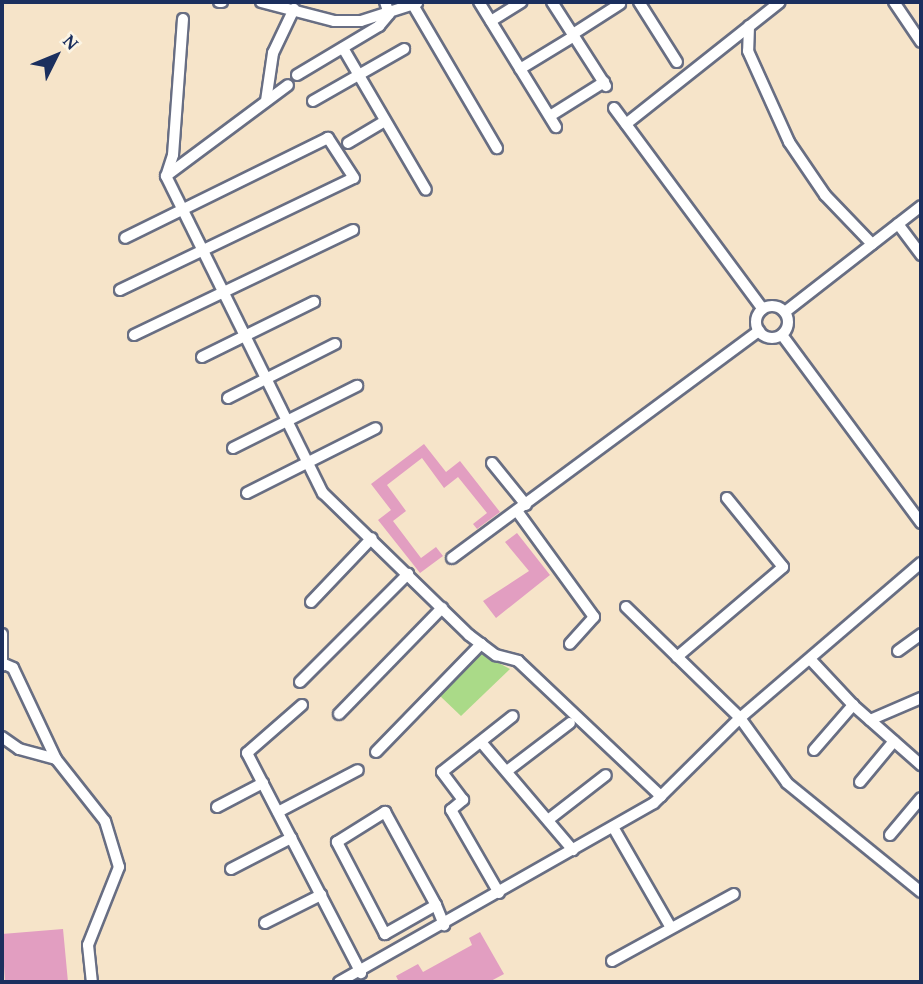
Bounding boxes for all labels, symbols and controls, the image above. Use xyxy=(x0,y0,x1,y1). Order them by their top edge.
north arrow xyxy=(21,21,91,91)
text: N xyxy=(57,27,86,56)

